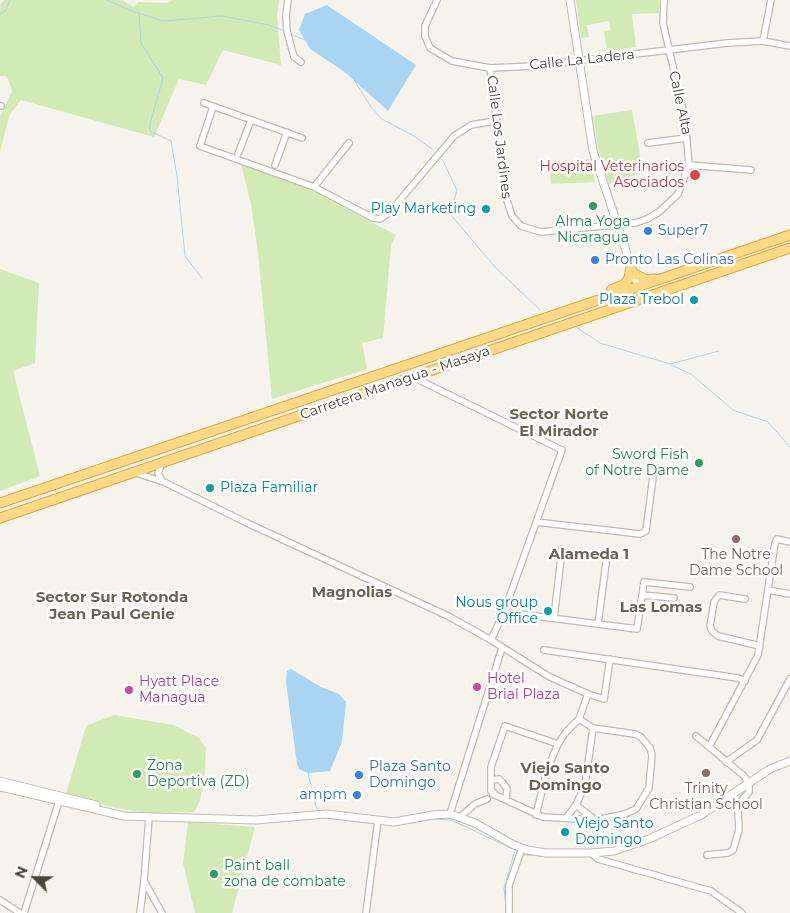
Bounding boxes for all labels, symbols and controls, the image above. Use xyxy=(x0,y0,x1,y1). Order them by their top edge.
street label: Calle La Ladera xyxy=(529,46,635,74)
street label: Calle Alta xyxy=(665,69,695,137)
street label: Calle Los Jardines xyxy=(483,75,515,199)
place label: Hospital Veterinarios Asociados xyxy=(540,159,684,192)
marker: Hospital Veterinarios Asociados xyxy=(688,168,702,182)
marker: Alma Yoga Nicaragua xyxy=(587,200,599,212)
place label: Play Marketing xyxy=(371,201,476,217)
marker: Play Marketing xyxy=(480,203,492,215)
place label: Alma Yoga Nicaragua xyxy=(555,214,631,246)
place label: Super7 xyxy=(658,223,708,239)
marker: Super7 xyxy=(642,225,654,237)
place label: Pronto Las Colinas xyxy=(605,252,734,268)
marker: Pronto Las Colinas xyxy=(589,254,601,266)
place label: Plaza Trebol xyxy=(599,292,684,308)
marker: Plaza Trebol xyxy=(688,294,700,306)
street label: Carretera Managua - Masaya xyxy=(298,343,492,423)
district label: Sector Norte El Mirador xyxy=(509,406,609,441)
place label: Sword Fish of Notre Dame xyxy=(585,447,689,480)
marker: Sword Fish of Notre Dame xyxy=(693,457,705,469)
place label: Plaza Familiar xyxy=(220,480,318,496)
marker: Plaza Familiar xyxy=(204,482,216,494)
marker: The Notre Dame School xyxy=(730,533,742,545)
district label: Alameda 1 xyxy=(549,546,629,564)
place label: The Notre Dame School xyxy=(689,547,783,580)
district label: Magnolias xyxy=(312,584,392,602)
district label: Sector Sur Rotonda Jean Paul Genie xyxy=(36,589,188,624)
place label: Nous group Office xyxy=(455,595,538,628)
district label: Las Lomas xyxy=(620,599,702,617)
marker: Nous group Office xyxy=(542,605,554,617)
place label: Hotel Brial Plaza xyxy=(487,671,560,704)
place label: Hyatt Place Managua xyxy=(139,674,219,706)
marker: Hotel Brial Plaza xyxy=(471,681,483,693)
marker: Hyatt Place Managua xyxy=(123,684,135,696)
place label: Zona Deportiva (ZD) xyxy=(147,758,250,790)
place label: Plaza Santo Domingo xyxy=(369,759,451,792)
district label: Viejo Santo Domingo xyxy=(521,760,609,795)
marker: Trinity Christian School xyxy=(700,767,712,779)
marker: Zona Deportiva (ZD) xyxy=(131,768,143,780)
marker: Plaza Santo Domingo xyxy=(353,769,365,781)
place label: Trinity Christian School xyxy=(649,781,763,814)
place label: ampm xyxy=(300,787,347,803)
marker: ampm xyxy=(351,789,363,801)
place label: Viejo Santo Domingo xyxy=(575,816,653,849)
marker: Viejo Santo Domingo xyxy=(559,826,571,838)
north arrow xyxy=(10,853,60,903)
place label: Paint ball zona de combate xyxy=(224,858,346,890)
text: N xyxy=(11,863,32,881)
marker: Paint ball zona de combate xyxy=(208,868,220,880)

